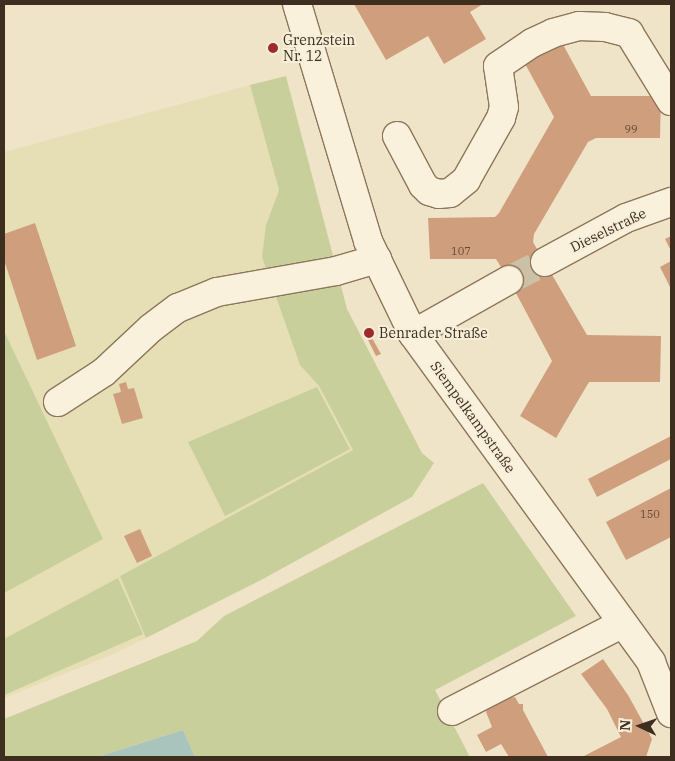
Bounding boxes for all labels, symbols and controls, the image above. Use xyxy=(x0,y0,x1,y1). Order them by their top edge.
place label: Grenzstein Nr. 12 xyxy=(283,32,355,64)
marker: Grenzstein Nr. 12 xyxy=(267,42,279,54)
house number: 99 xyxy=(624,122,638,136)
street label: Dieselstraße xyxy=(567,204,649,256)
house number: 107 xyxy=(451,244,471,258)
place label: Benrader Straße xyxy=(379,325,488,341)
marker: Benrader Straße xyxy=(363,327,375,339)
street label: Siempelkampstraße xyxy=(427,358,519,476)
house number: 150 xyxy=(640,507,660,521)
north arrow xyxy=(615,701,665,751)
text: N xyxy=(616,719,634,731)

